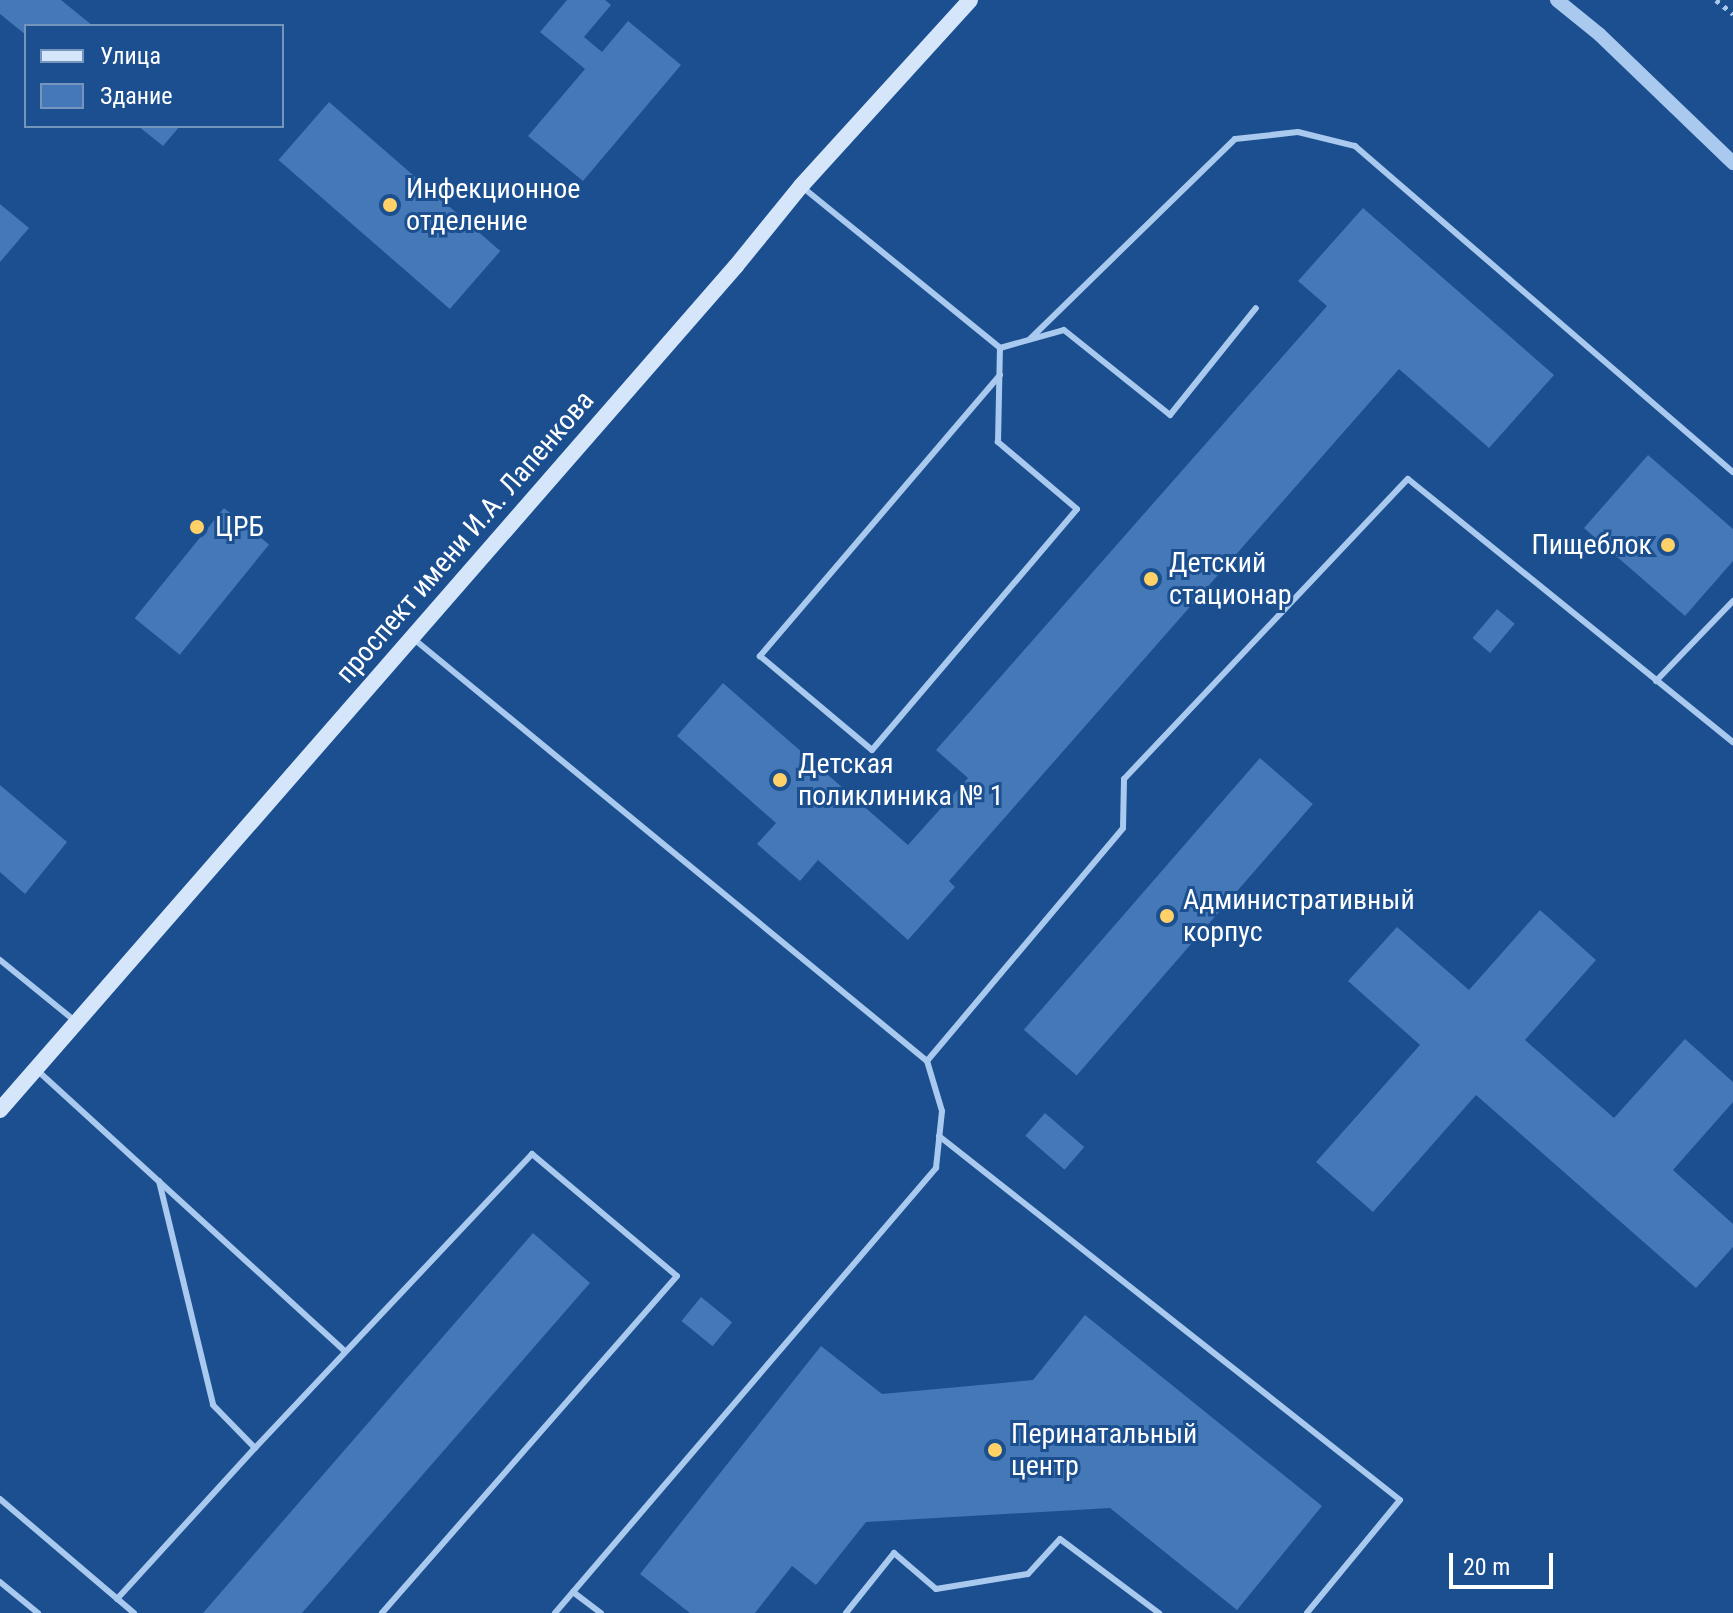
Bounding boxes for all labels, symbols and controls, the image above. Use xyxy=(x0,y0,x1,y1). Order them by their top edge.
legend xyxy=(24,24,284,128)
text: Улица xyxy=(100,42,161,70)
text: Здание xyxy=(100,82,172,110)
place label: Инфекционное отделение xyxy=(406,172,580,238)
marker: Инфекционное отделение xyxy=(381,196,399,214)
street label: проспект имени И.А. Лапенкова xyxy=(329,384,601,690)
place label: ЦРБ xyxy=(215,510,264,544)
marker: ЦРБ xyxy=(186,516,208,538)
place label: Пищеблок xyxy=(1531,528,1652,562)
marker: Пищеблок xyxy=(1659,536,1677,554)
place label: Детский стационар xyxy=(1169,546,1292,612)
marker: Детский стационар xyxy=(1140,568,1162,590)
place label: Детская поликлиника № 1 xyxy=(798,747,1004,813)
marker: Детская поликлиника № 1 xyxy=(769,769,791,791)
place label: Административный корпус xyxy=(1183,883,1415,949)
marker: Административный корпус xyxy=(1158,907,1176,925)
place label: Перинатальный центр xyxy=(1011,1417,1197,1483)
marker: Перинатальный центр xyxy=(986,1441,1004,1459)
scale bar xyxy=(1453,1537,1557,1587)
text: 20 m xyxy=(1463,1553,1510,1581)

